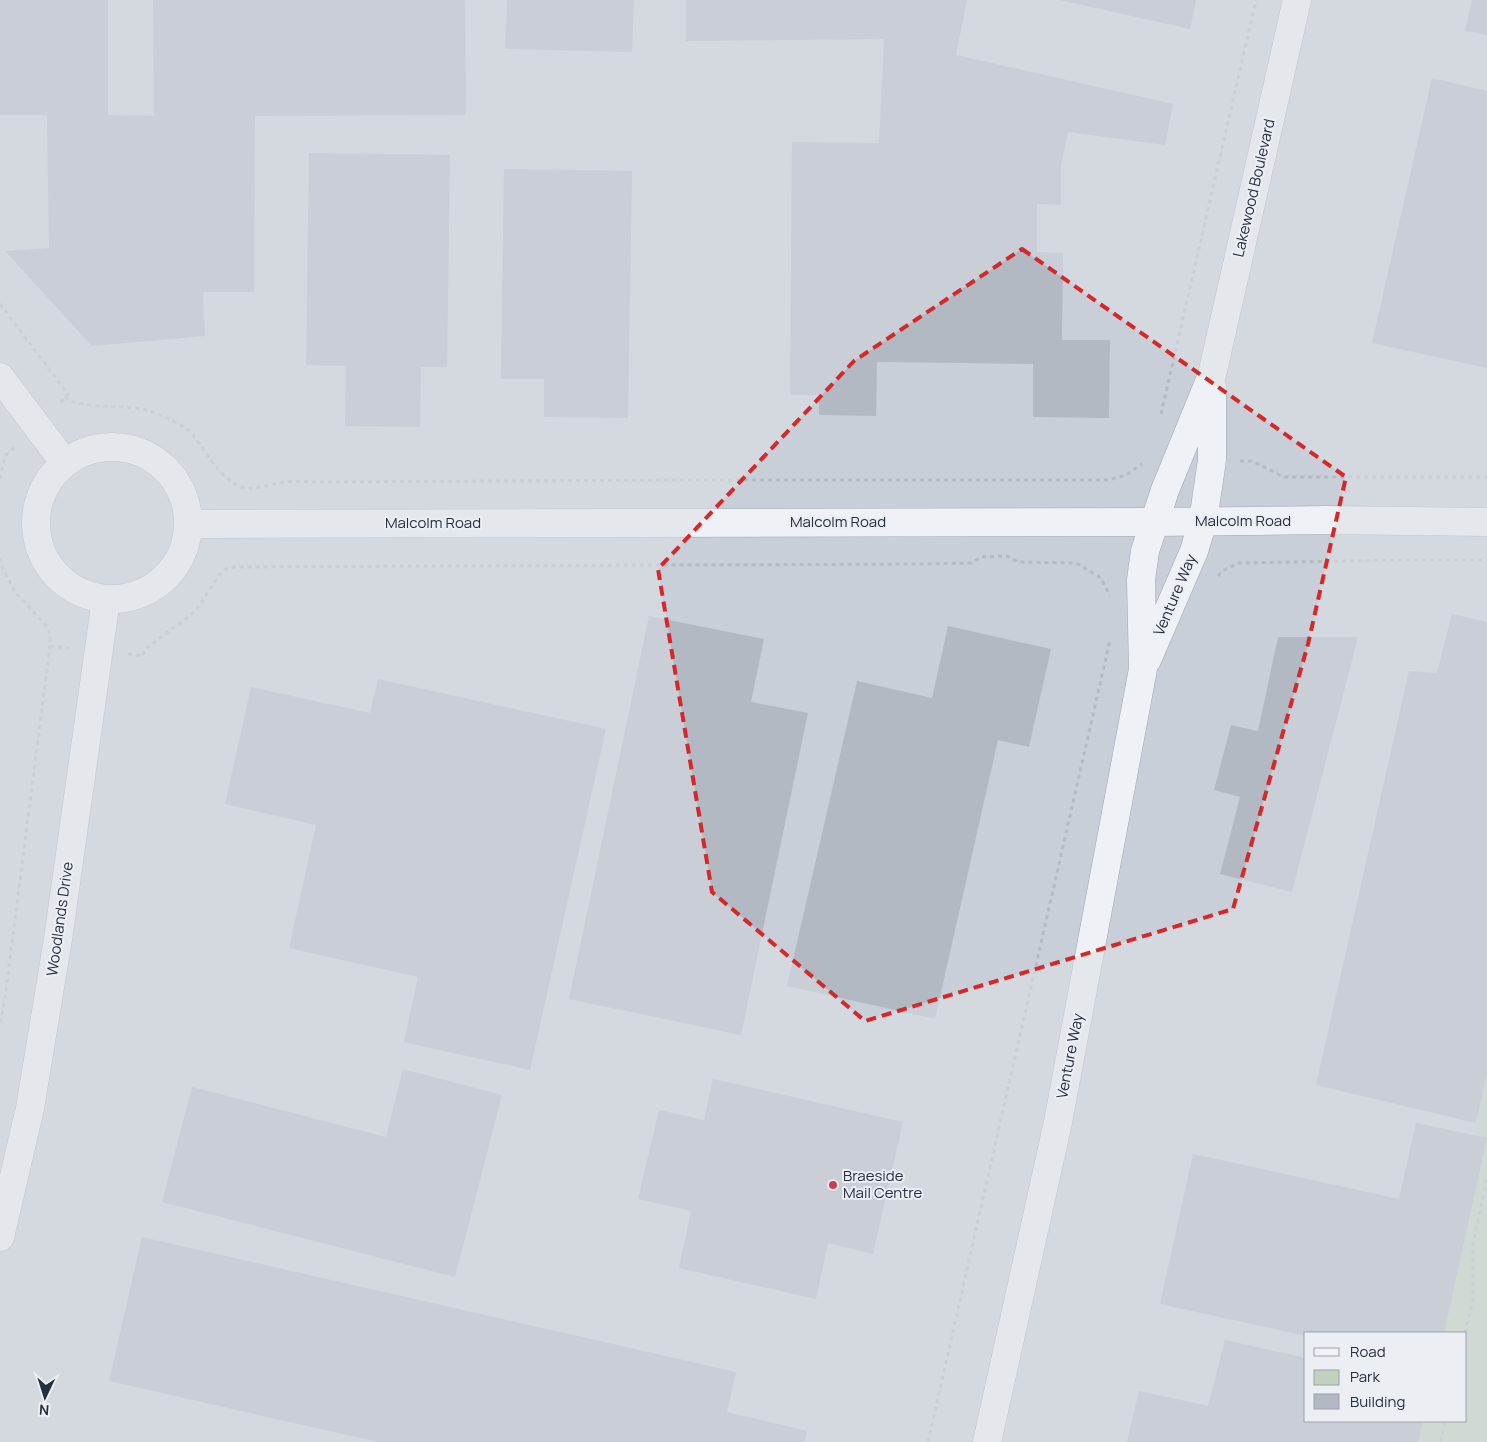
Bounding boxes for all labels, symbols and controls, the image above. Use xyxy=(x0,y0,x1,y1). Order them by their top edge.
street label: Lakewood Boulevard xyxy=(1227,117,1280,259)
street label: Malcolm Road xyxy=(1195,510,1291,531)
street label: Malcolm Road xyxy=(790,511,886,532)
street label: Malcolm Road xyxy=(385,512,481,533)
street label: Venture Way xyxy=(1148,551,1201,639)
street label: Woodlands Drive xyxy=(41,860,78,977)
street label: Venture Way xyxy=(1051,1011,1088,1100)
place label: Braeside Mail Centre xyxy=(843,1165,922,1203)
marker: Braeside Mail Centre xyxy=(827,1179,839,1191)
legend xyxy=(1304,1332,1467,1422)
text: Road xyxy=(1350,1341,1386,1362)
text: Park xyxy=(1350,1366,1380,1387)
north arrow xyxy=(20,1372,70,1422)
text: Building xyxy=(1350,1391,1405,1412)
text: N xyxy=(38,1401,50,1420)

